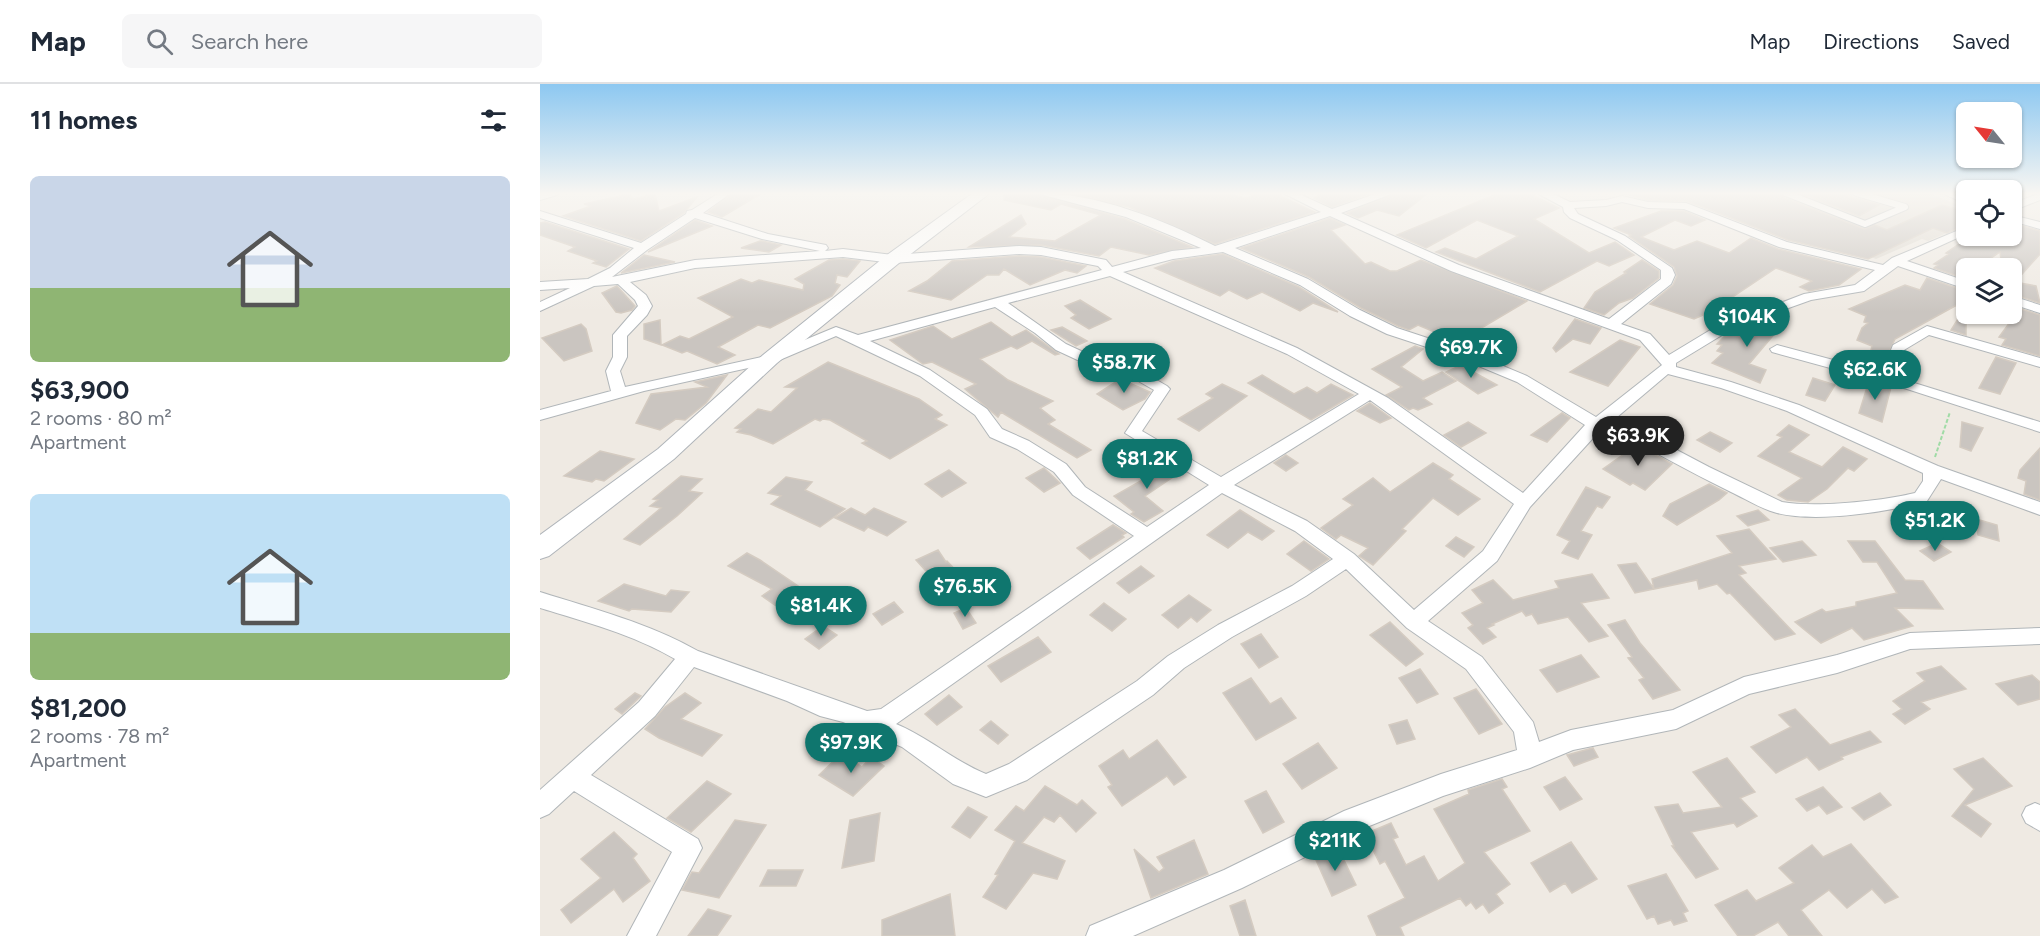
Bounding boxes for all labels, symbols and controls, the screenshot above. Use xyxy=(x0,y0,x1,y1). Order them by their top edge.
search box xyxy=(122,14,542,68)
text: Map xyxy=(30,24,86,58)
icon: search xyxy=(143,25,176,58)
text: Search here xyxy=(191,28,308,55)
text: Map xyxy=(1749,29,1790,54)
text: Directions xyxy=(1823,29,1919,54)
text: Saved xyxy=(1952,29,2010,54)
north arrow xyxy=(1956,102,2022,168)
map controls xyxy=(1956,102,2022,324)
text: 11 homes xyxy=(30,104,137,136)
icon: filters xyxy=(477,104,510,137)
button: locate xyxy=(1956,180,2022,246)
icon: home xyxy=(216,215,324,323)
button: layers xyxy=(1956,258,2022,324)
pin: $104K xyxy=(1705,297,1789,348)
text: $104K xyxy=(1718,304,1776,328)
pin: $69.7K xyxy=(1422,328,1520,379)
text: $69.7K xyxy=(1439,335,1503,359)
pin: $58.7K xyxy=(1075,343,1173,394)
text: $58.7K xyxy=(1092,350,1156,374)
pin: $62.6K xyxy=(1826,350,1924,401)
text: $62.6K xyxy=(1843,357,1907,381)
text: $63,900 xyxy=(30,374,129,406)
text: 2 rooms · 80 m² xyxy=(30,406,172,430)
pin: $63.9K xyxy=(1589,416,1687,467)
text: $63.9K xyxy=(1606,423,1670,447)
text: Apartment xyxy=(30,430,127,454)
pin: $81.2K xyxy=(1098,439,1196,490)
text: $81.2K xyxy=(1116,446,1178,470)
pin: $51.2K xyxy=(1886,501,1984,552)
text: $51.2K xyxy=(1905,508,1966,532)
icon: home xyxy=(216,533,324,641)
pin: $76.5K xyxy=(916,567,1014,618)
text: $76.5K xyxy=(933,574,997,598)
pin: $81.4K xyxy=(772,586,870,637)
text: $81.4K xyxy=(790,593,852,617)
text: $81,200 xyxy=(30,692,127,724)
pin: $97.9K xyxy=(802,723,900,774)
text: 2 rooms · 78 m² xyxy=(30,724,170,748)
text: $97.9K xyxy=(819,730,883,754)
text: Apartment xyxy=(30,748,127,772)
pin: $211K xyxy=(1293,821,1377,872)
text: $211K xyxy=(1309,828,1361,852)

